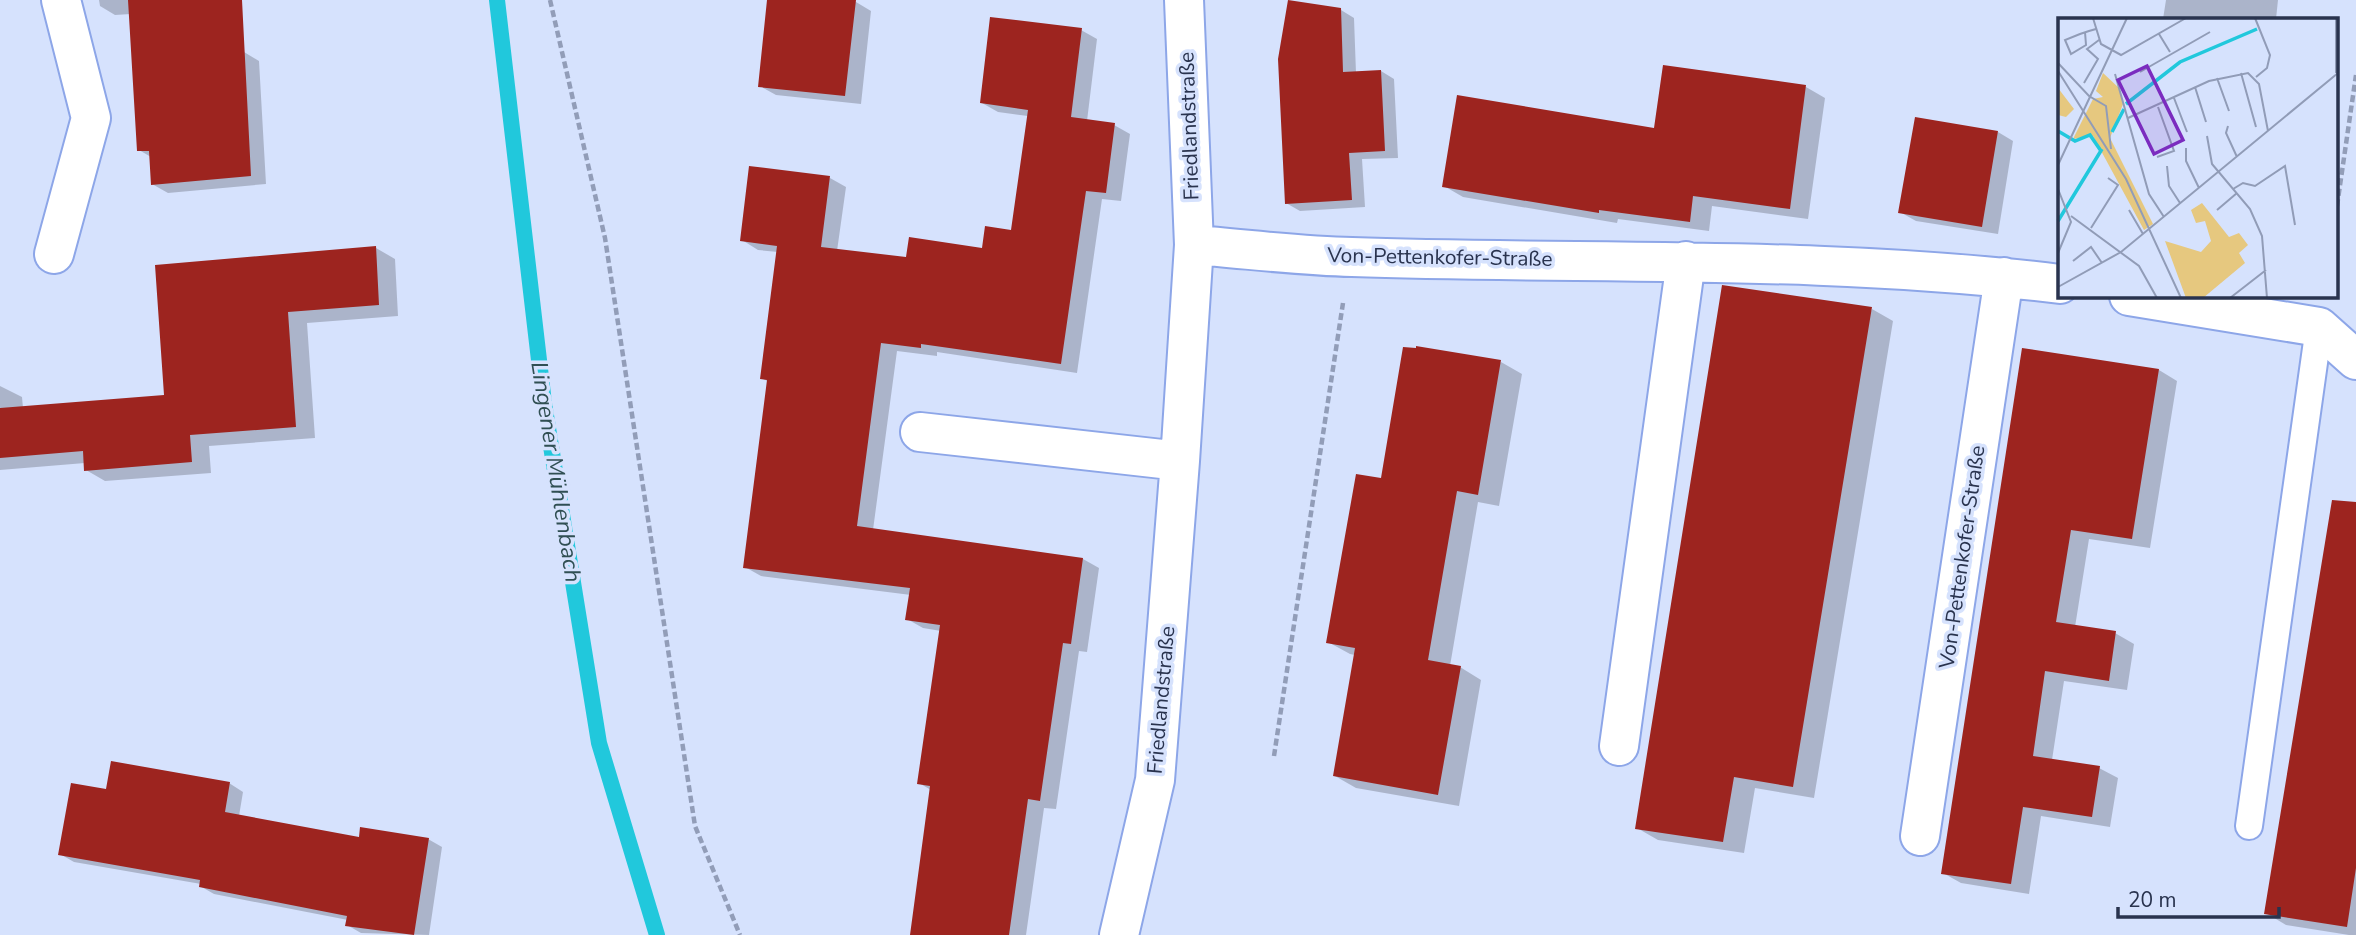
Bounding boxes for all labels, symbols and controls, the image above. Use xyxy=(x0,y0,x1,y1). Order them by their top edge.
inset map xyxy=(2058,18,2338,298)
street label: Friedlandstraße xyxy=(1172,51,1206,201)
street label: Von-Pettenkofer-Straße xyxy=(1326,241,1553,273)
water label: Lingener Mühlenbach xyxy=(523,359,589,585)
street label: Von-Pettenkofer-Straße xyxy=(1932,444,1992,671)
street label: Friedlandstraße xyxy=(1141,625,1181,775)
scale bar xyxy=(2118,876,2279,920)
text: 20 m xyxy=(2128,886,2177,914)

